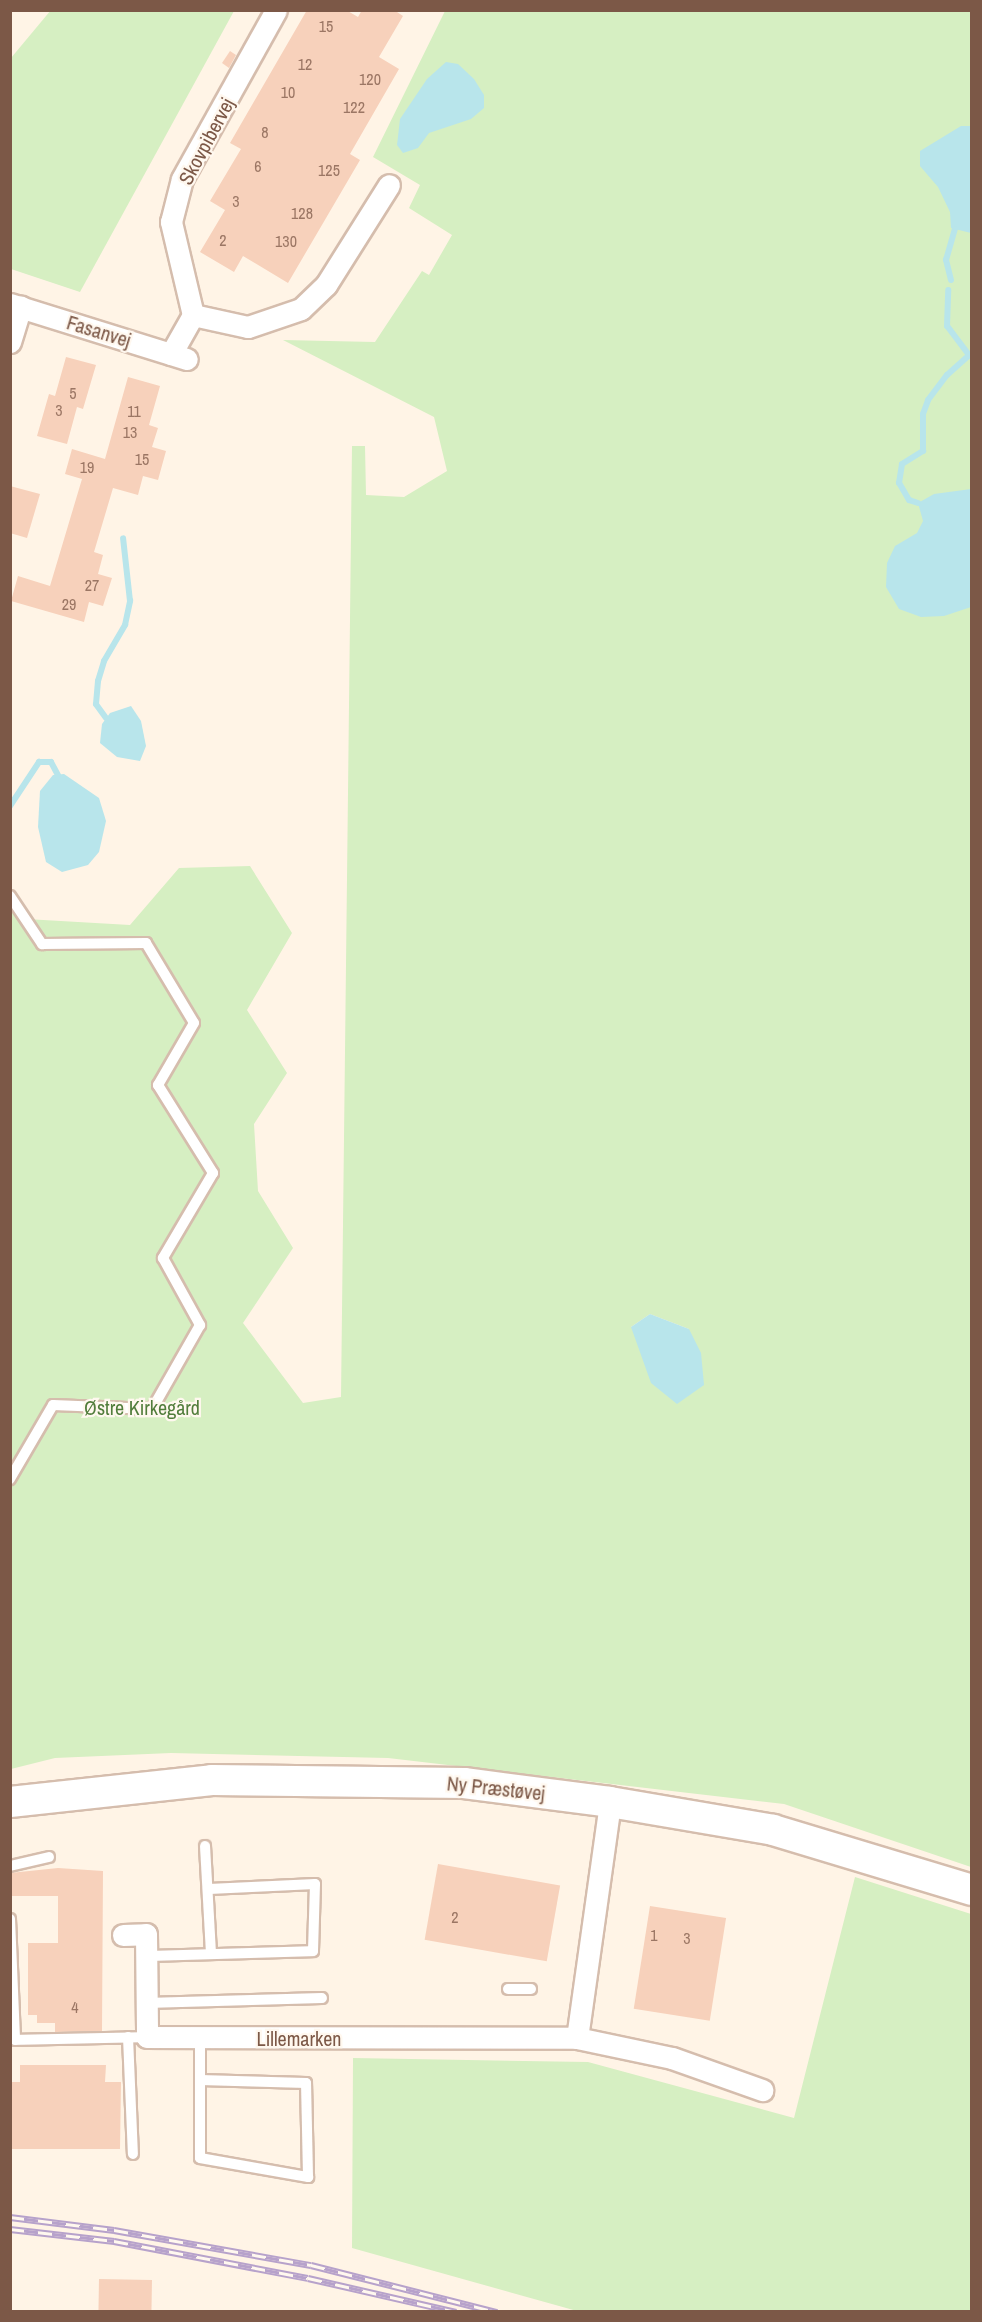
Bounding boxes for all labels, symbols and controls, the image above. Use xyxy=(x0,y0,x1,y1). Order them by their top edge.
house number: 15 xyxy=(319,16,333,36)
house number: 12 xyxy=(298,54,312,74)
house number: 120 xyxy=(359,69,381,89)
house number: 10 xyxy=(281,82,295,102)
street label: Skovpibervej xyxy=(173,94,239,188)
house number: 122 xyxy=(343,97,365,117)
house number: 8 xyxy=(261,122,269,142)
house number: 6 xyxy=(254,156,262,176)
house number: 125 xyxy=(318,160,340,180)
house number: 3 xyxy=(232,191,240,211)
house number: 128 xyxy=(291,203,313,223)
house number: 2 xyxy=(219,230,227,250)
house number: 130 xyxy=(275,231,297,251)
street label: Fasanvej xyxy=(64,310,134,352)
house number: 5 xyxy=(69,383,77,403)
house number: 3 xyxy=(55,400,63,420)
house number: 11 xyxy=(127,401,141,421)
house number: 13 xyxy=(123,422,137,442)
house number: 15 xyxy=(135,449,149,469)
house number: 19 xyxy=(80,457,94,477)
house number: 27 xyxy=(85,575,99,595)
house number: 29 xyxy=(62,594,76,614)
park label: Østre Kirkegård xyxy=(84,1395,200,1419)
street label: Ny Præstøvej xyxy=(446,1771,546,1805)
house number: 2 xyxy=(451,1907,459,1927)
house number: 1 xyxy=(650,1925,658,1945)
house number: 3 xyxy=(683,1928,691,1948)
house number: 4 xyxy=(71,1997,79,2017)
street label: Lillemarken xyxy=(257,2026,341,2050)

